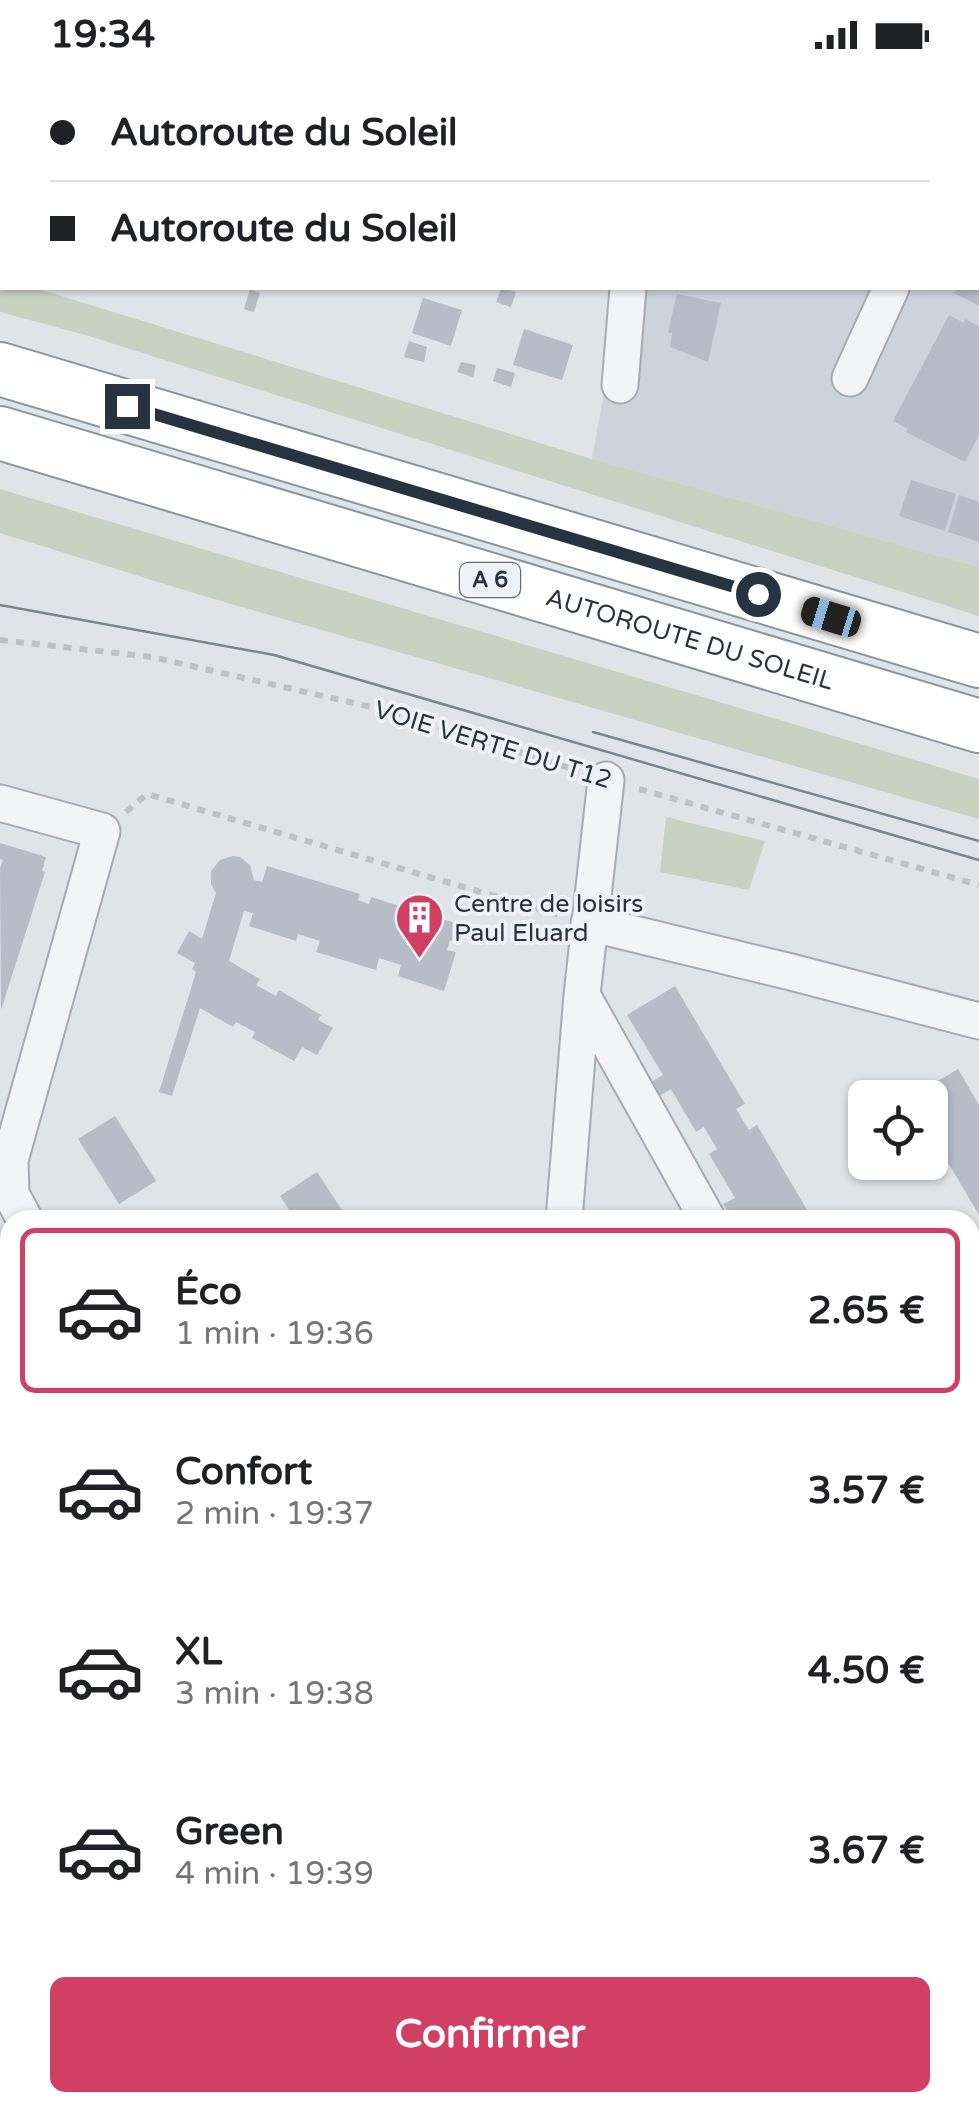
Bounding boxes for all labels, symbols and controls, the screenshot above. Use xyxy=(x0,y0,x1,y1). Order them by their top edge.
text: 19:34 xyxy=(50,12,155,58)
text: Autoroute du Soleil xyxy=(110,110,458,156)
text: Autoroute du Soleil xyxy=(110,206,458,252)
route end xyxy=(105,384,150,429)
road number: A 6 xyxy=(460,563,520,597)
route start xyxy=(736,572,781,617)
street label: AUTOROUTE DU SOLEIL xyxy=(542,582,838,697)
car xyxy=(798,594,864,640)
street label: VOIE VERTE DU T12 xyxy=(371,695,615,795)
place label: Centre de loisirs Paul Eluard xyxy=(454,889,643,948)
building icon: Centre de loisirs Paul Eluard xyxy=(393,892,445,960)
map controls xyxy=(848,1080,948,1180)
button: locate xyxy=(848,1080,948,1180)
icon: car xyxy=(55,1266,145,1356)
text: Éco xyxy=(175,1269,242,1315)
text: 2.65 € xyxy=(808,1288,925,1334)
text: 1 min · 19:36 xyxy=(175,1315,374,1353)
icon: car xyxy=(55,1446,145,1536)
text: Confort xyxy=(175,1449,312,1495)
text: 3.57 € xyxy=(808,1468,925,1514)
text: 2 min · 19:37 xyxy=(175,1495,374,1533)
icon: car xyxy=(55,1626,145,1716)
text: XL xyxy=(175,1629,222,1675)
text: 4.50 € xyxy=(808,1648,925,1694)
text: 3 min · 19:38 xyxy=(175,1675,374,1713)
icon: car xyxy=(55,1806,145,1896)
text: Green xyxy=(175,1809,284,1855)
text: 3.67 € xyxy=(808,1828,925,1874)
text: 4 min · 19:39 xyxy=(175,1855,374,1893)
button: Confirmer xyxy=(50,1977,930,2092)

